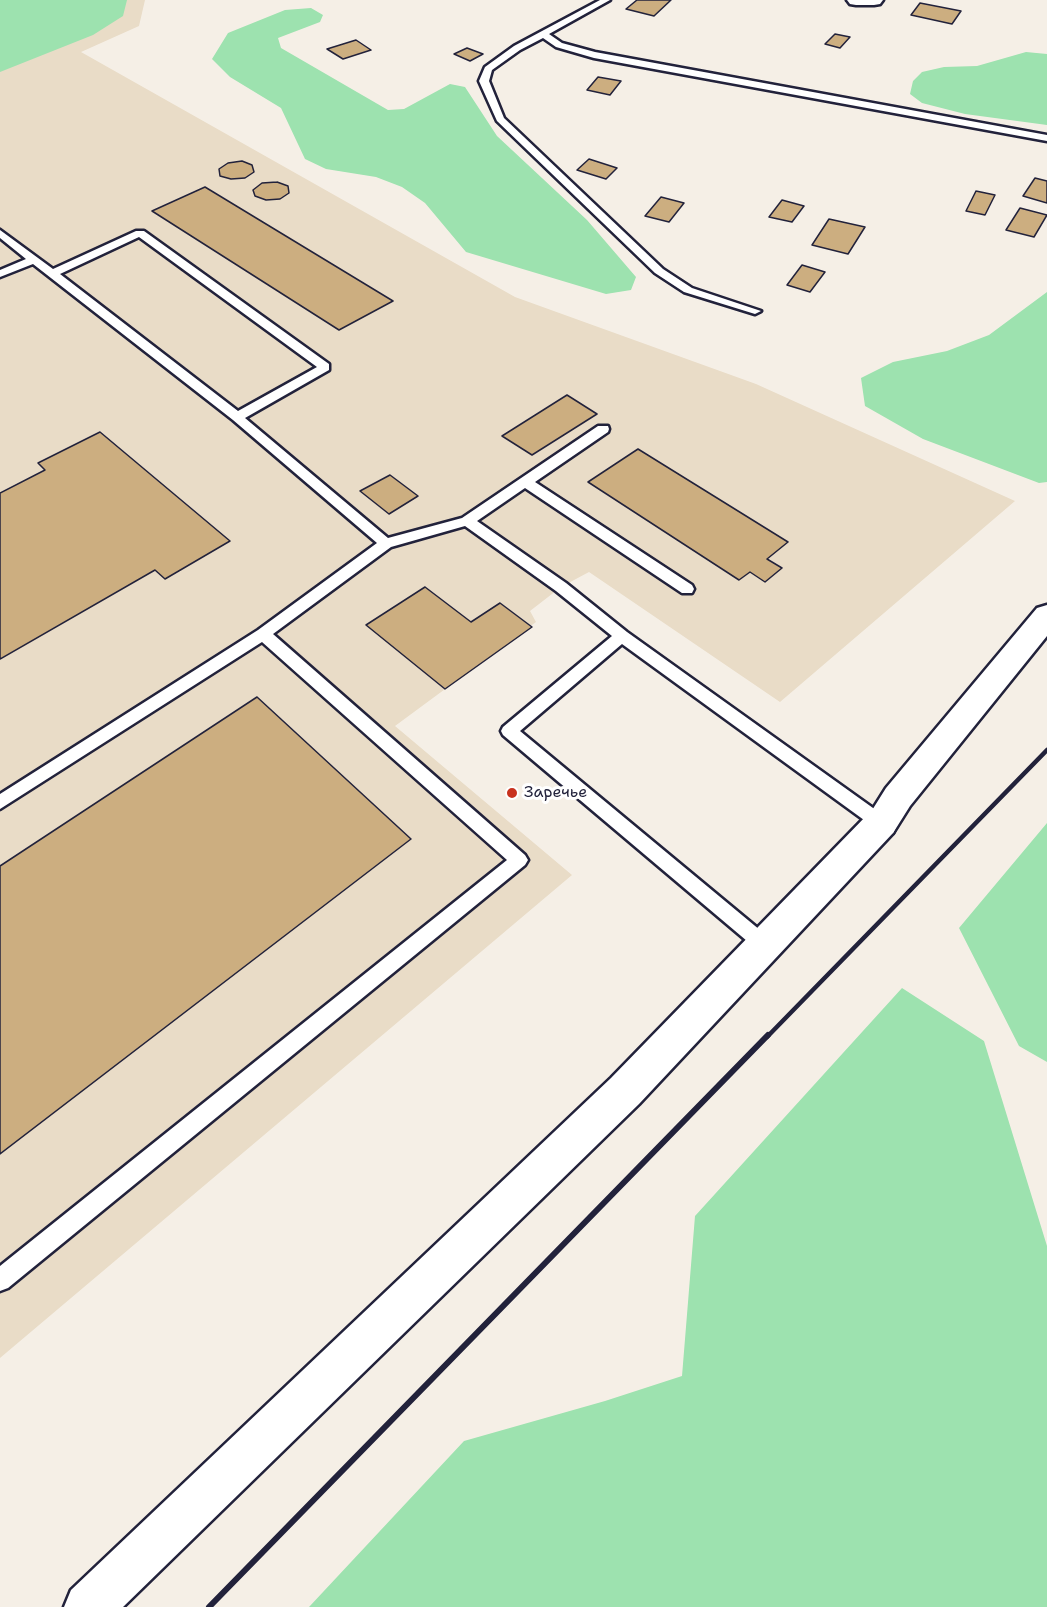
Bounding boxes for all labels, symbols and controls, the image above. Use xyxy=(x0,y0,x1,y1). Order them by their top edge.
place label: Заречье xyxy=(524,783,587,803)
marker: Заречье xyxy=(505,786,519,800)

